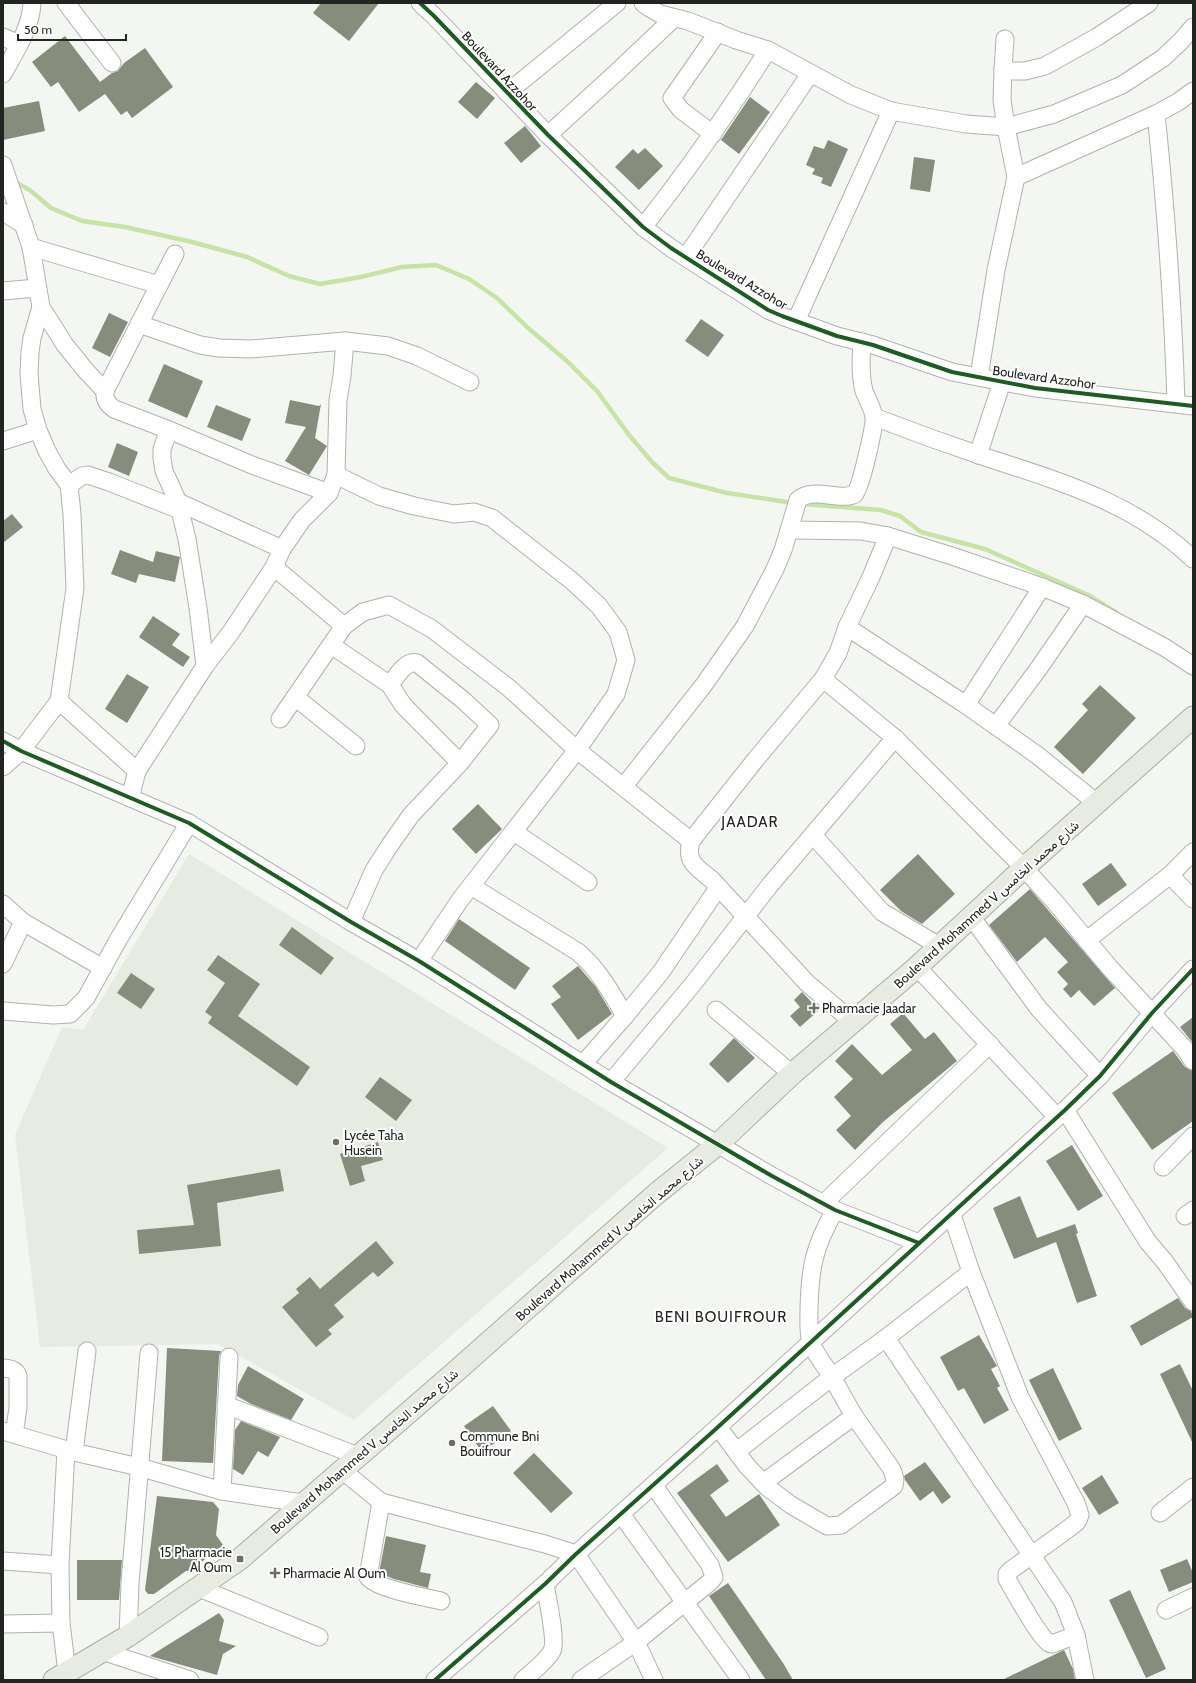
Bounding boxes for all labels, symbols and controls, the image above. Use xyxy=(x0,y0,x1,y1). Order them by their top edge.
scale bar xyxy=(18,16,126,42)
text: 50 m xyxy=(24,22,52,37)
street label: Boulevard Azzohor xyxy=(459,28,542,115)
street label: Boulevard Azzohor xyxy=(694,245,791,313)
street label: Boulevard Azzohor xyxy=(992,362,1097,392)
district label: JAADAR xyxy=(720,813,779,831)
street label: Boulevard Mohammed V شارع محمد الخامس xyxy=(890,817,1083,993)
place label: Pharmacie Jaadar xyxy=(822,1000,917,1016)
marker: Pharmacie Jaadar xyxy=(809,1003,819,1013)
place label: Lycée Taha Husein xyxy=(344,1127,404,1158)
marker: Lycée Taha Husein xyxy=(331,1137,341,1147)
street label: Boulevard Mohammed V شارع محمد الخامس xyxy=(512,1152,707,1325)
district label: BENI BOUIFROUR xyxy=(655,1308,787,1326)
street label: Boulevard Mohammed V شارع محمد الخامس xyxy=(267,1365,462,1538)
place label: Commune Bni Bouifrour xyxy=(460,1428,539,1459)
marker: Commune Bni Bouifrour xyxy=(447,1438,457,1448)
place label: 15 Pharmacie Al Oum xyxy=(160,1544,232,1575)
marker: 15 Pharmacie Al Oum xyxy=(235,1554,245,1564)
place label: Pharmacie Al Oum xyxy=(283,1565,386,1581)
marker: Pharmacie Al Oum xyxy=(270,1568,280,1578)

